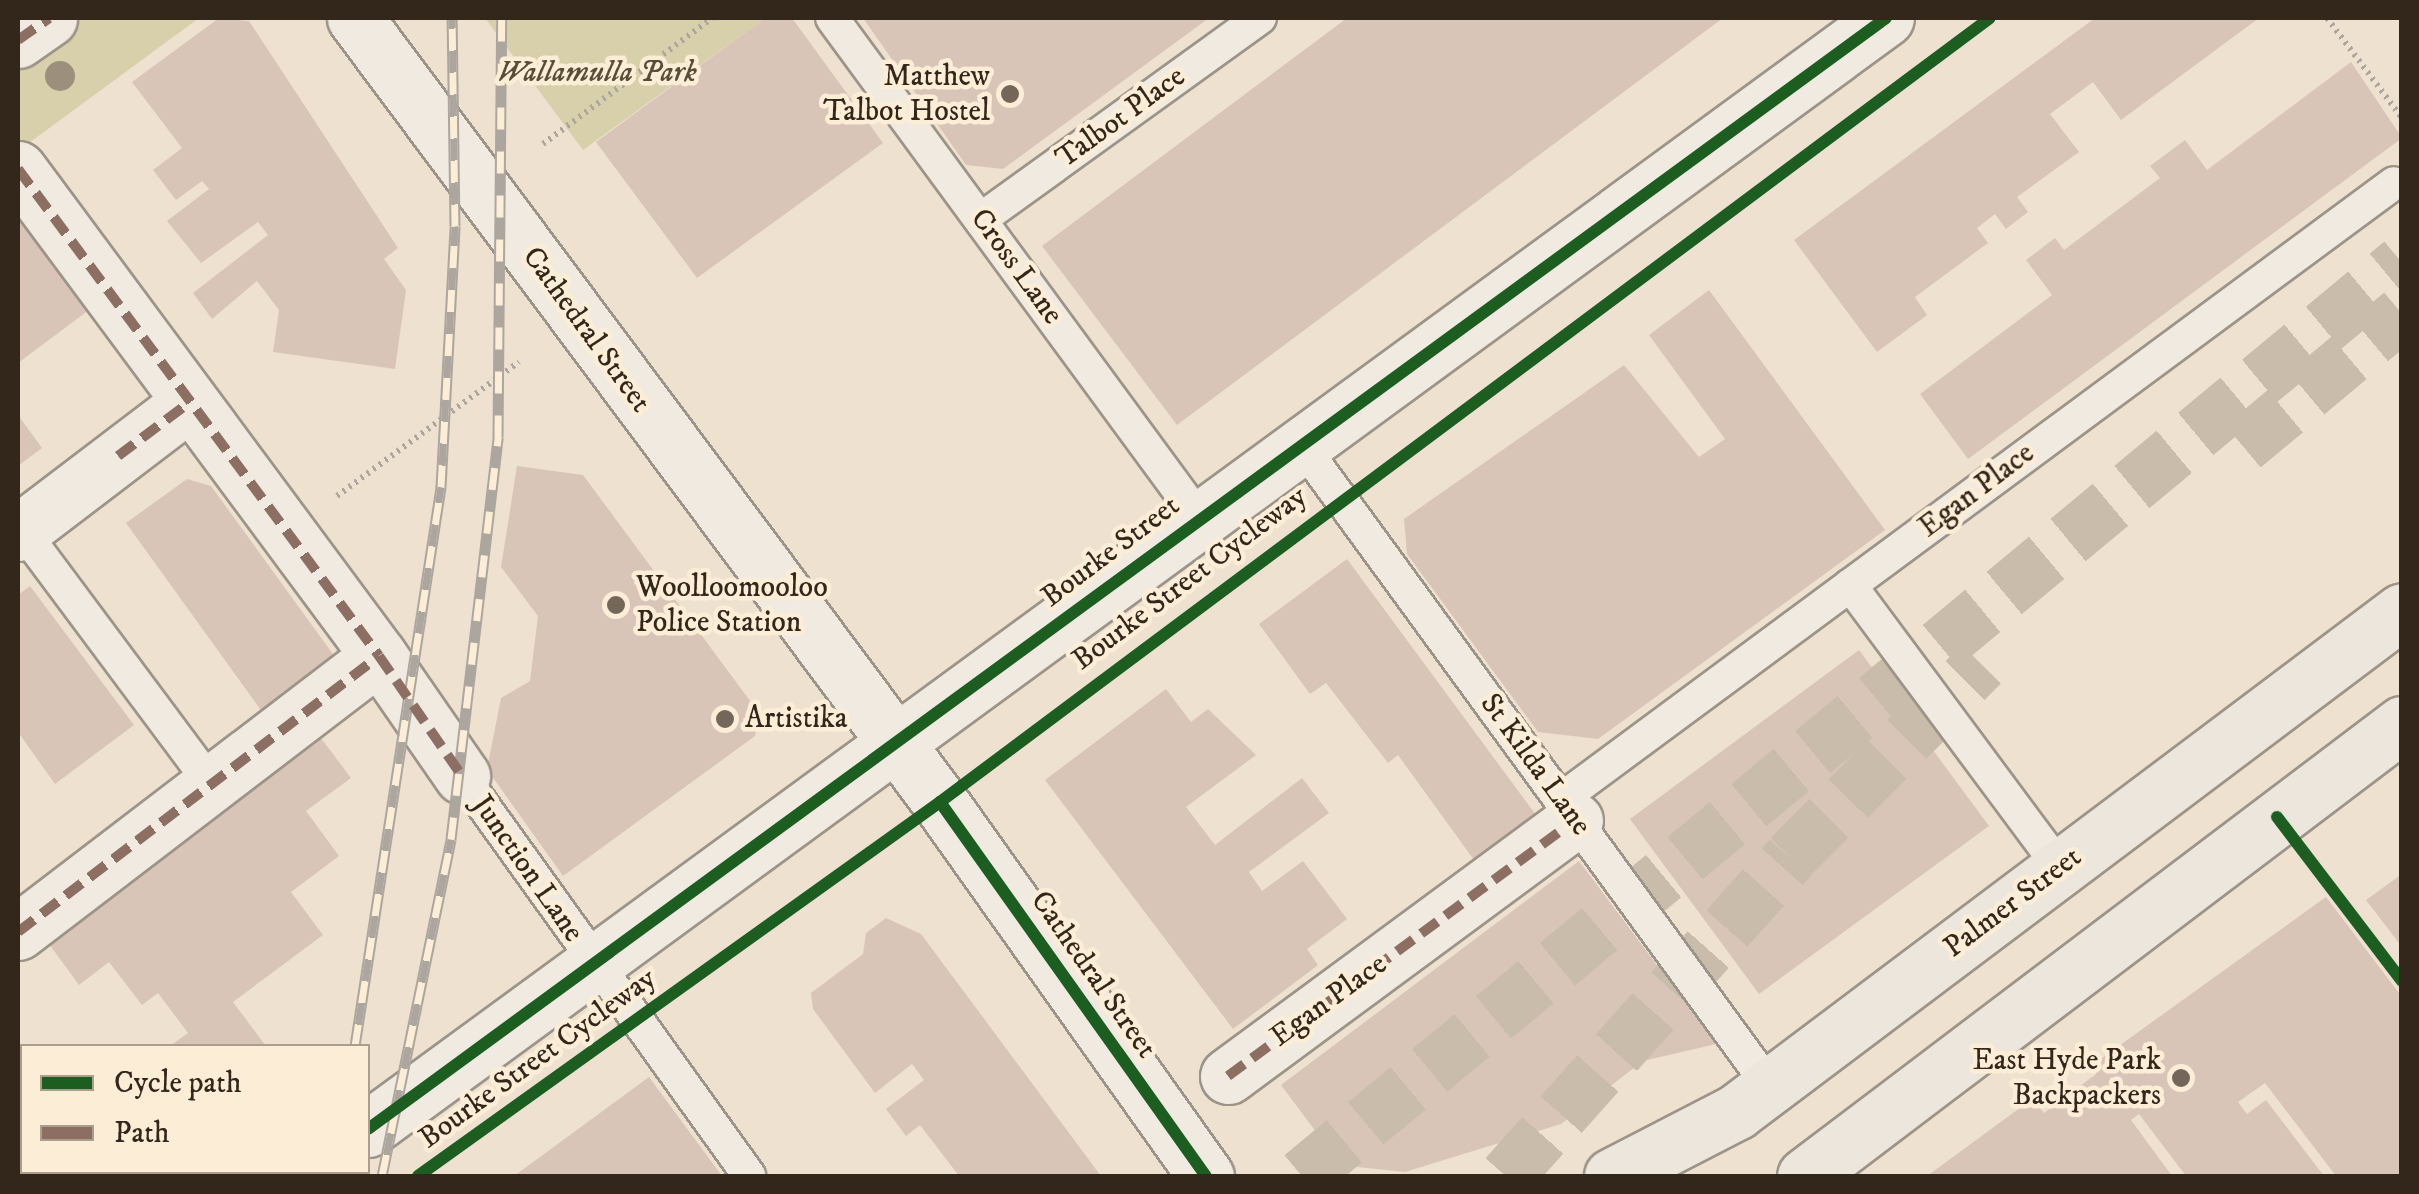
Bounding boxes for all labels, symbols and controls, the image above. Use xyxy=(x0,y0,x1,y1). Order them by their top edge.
park label: Wallamulla Park xyxy=(497,55,697,91)
place label: Matthew Talbot Hostel xyxy=(823,59,990,130)
street label: Talbot Place xyxy=(1049,59,1193,177)
marker: Matthew Talbot Hostel xyxy=(999,83,1021,105)
street label: Cross Lane xyxy=(962,202,1070,332)
street label: Cathedral Street xyxy=(514,240,658,420)
street label: Egan Place xyxy=(1912,436,2042,546)
street label: Bourke Street Cycleway xyxy=(1066,479,1314,679)
street label: Bourke Street xyxy=(1035,488,1187,616)
place label: Woolloomooloo Police Station xyxy=(636,570,828,640)
marker: Woolloomooloo Police Station xyxy=(605,594,627,616)
street label: St Kilda Lane xyxy=(1472,687,1598,843)
place label: Artistika xyxy=(745,701,848,737)
marker: Artistika xyxy=(714,708,736,730)
street label: Junction Lane xyxy=(463,789,591,949)
street label: Palmer Street xyxy=(1937,840,2089,966)
street label: Cathedral Street xyxy=(1022,885,1164,1065)
street label: Egan Place xyxy=(1264,947,1394,1055)
street label: Bourke Street Cycleway xyxy=(413,961,663,1157)
place label: East Hyde Park Backpackers xyxy=(1973,1043,2161,1114)
legend xyxy=(20,1044,370,1174)
text: Cycle path xyxy=(114,1065,242,1102)
marker: East Hyde Park Backpackers xyxy=(2170,1067,2192,1089)
text: Path xyxy=(114,1115,170,1152)

